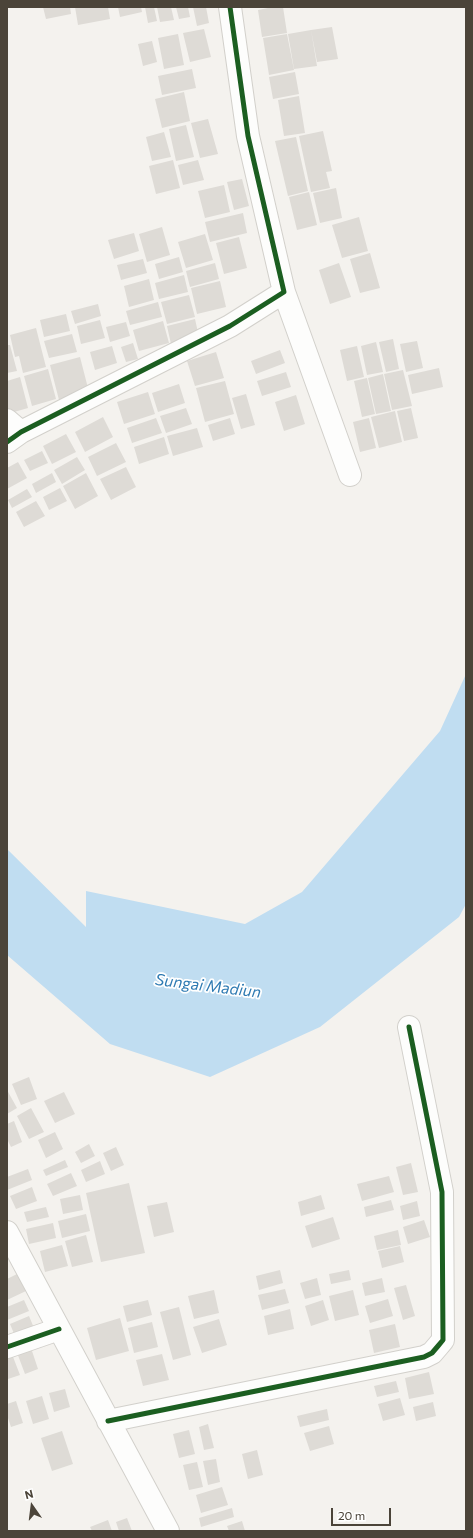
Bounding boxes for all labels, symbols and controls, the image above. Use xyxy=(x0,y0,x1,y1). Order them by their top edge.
water label: Sungai Madiun xyxy=(154,970,262,1002)
north arrow xyxy=(12,1486,52,1526)
text: N xyxy=(23,1487,35,1501)
scale bar xyxy=(333,1500,393,1526)
text: 20 m xyxy=(338,1508,365,1522)

